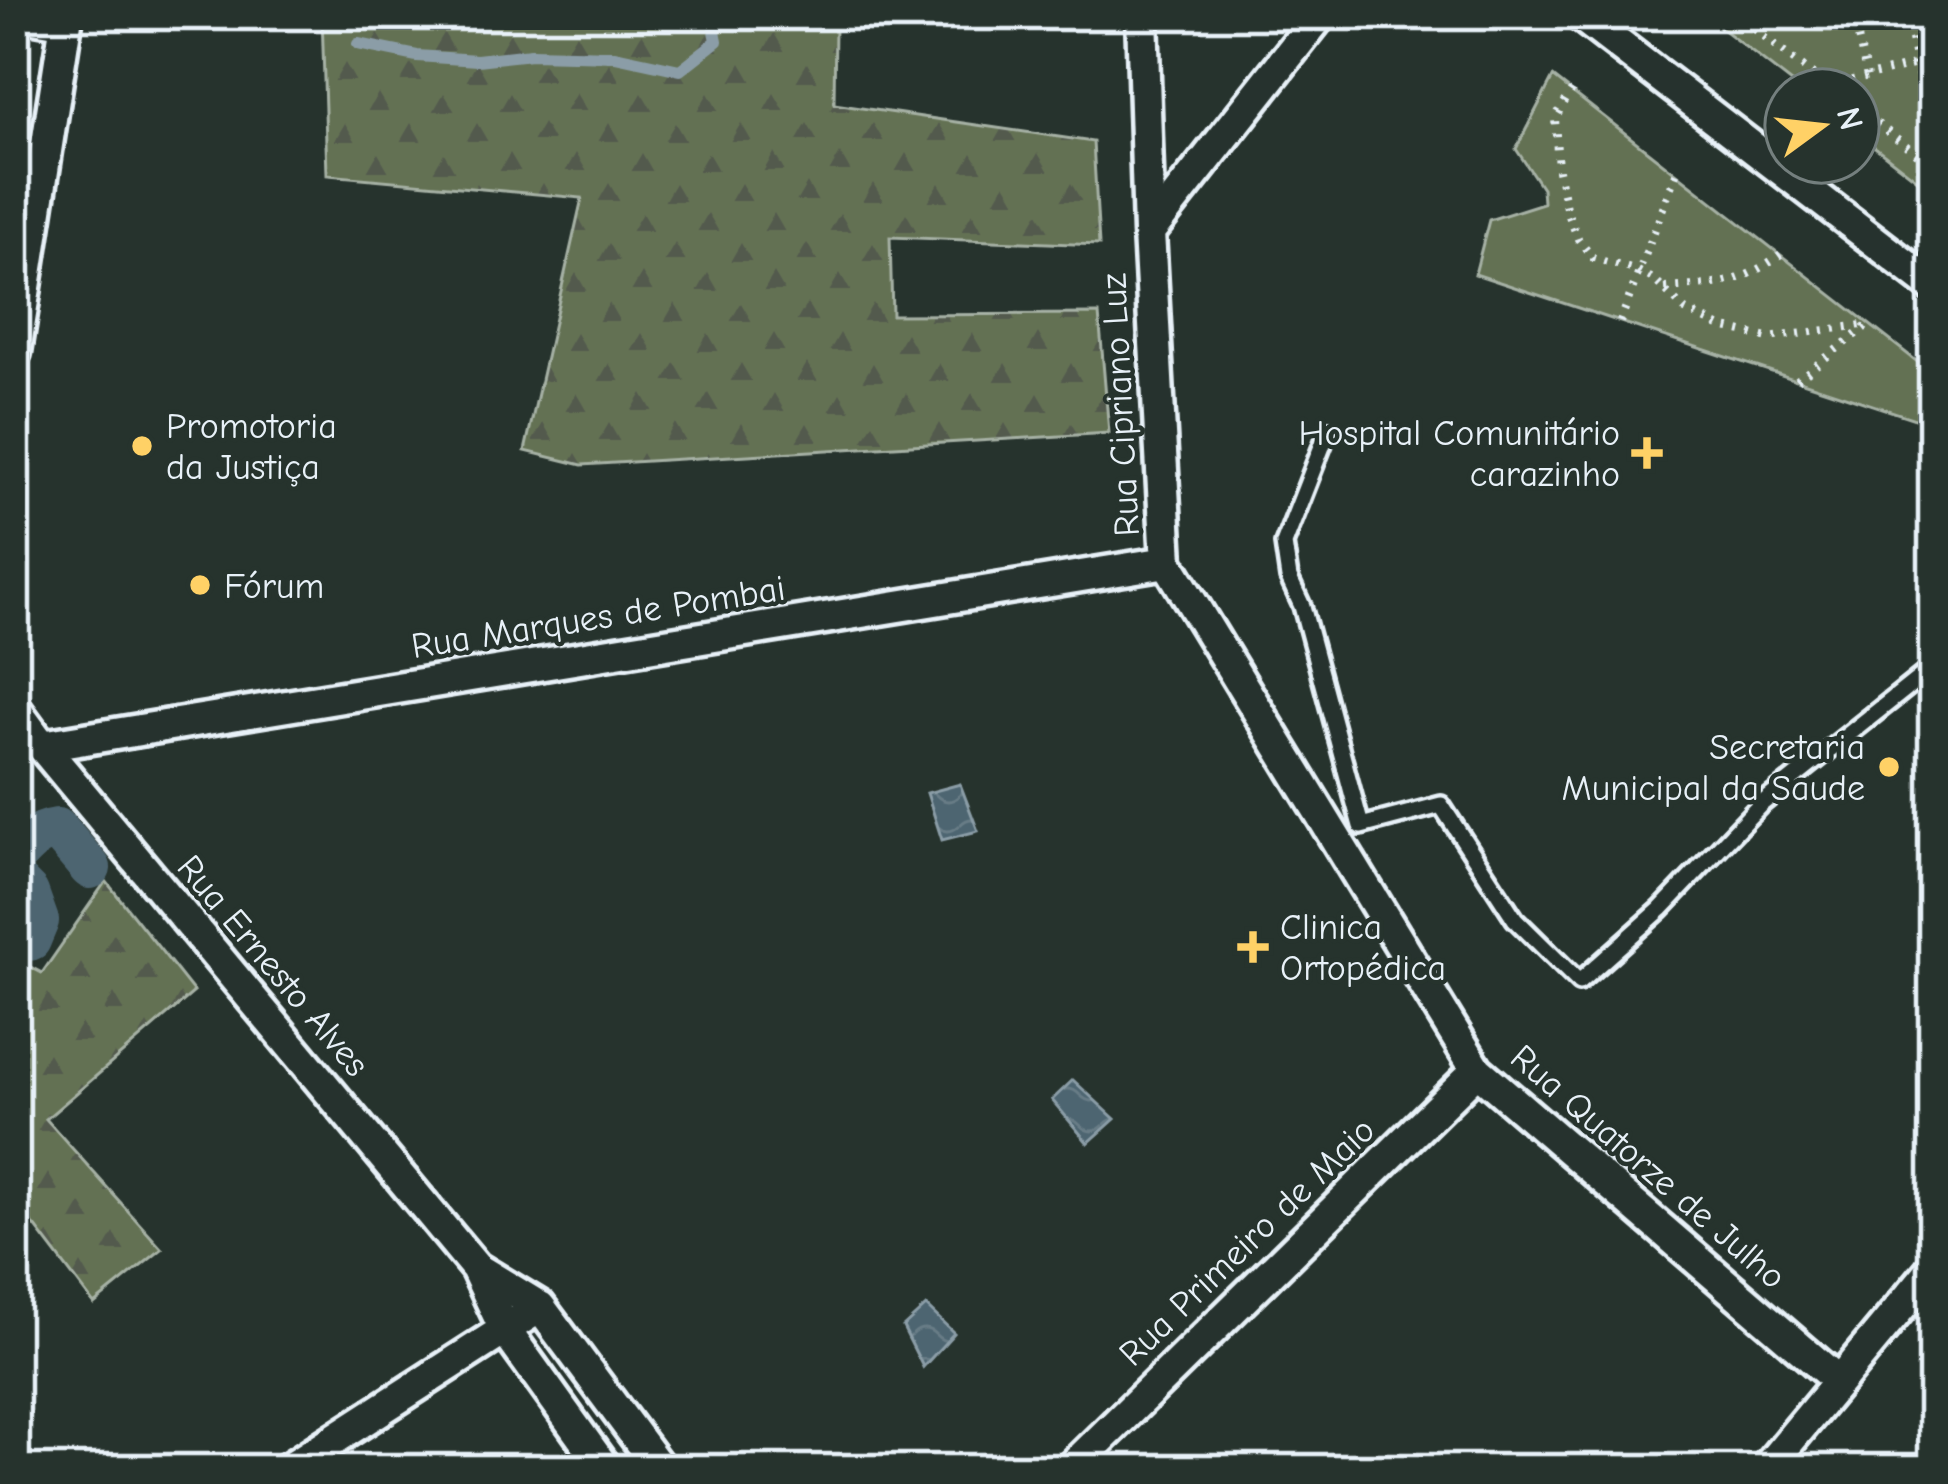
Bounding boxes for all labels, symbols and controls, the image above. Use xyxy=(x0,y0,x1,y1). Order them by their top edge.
north arrow xyxy=(1762,66,1882,186)
text: N xyxy=(1829,103,1871,134)
street label: Rua Cipriano Luz xyxy=(1093,272,1148,538)
place label: Promotoria da Justiça xyxy=(166,406,337,488)
place label: Hospital Comunitário carazinho xyxy=(1298,413,1620,495)
marker: Promotoria da Justiça xyxy=(129,433,155,459)
marker: Hospital Comunitário carazinho xyxy=(1631,437,1663,469)
place label: Fórum xyxy=(224,566,324,607)
street label: Rua Marques de Pombai xyxy=(409,568,788,667)
marker: Fórum xyxy=(187,572,213,598)
place label: Secretaria Municipal da Saude xyxy=(1562,727,1865,809)
marker: Secretaria Municipal da Saude xyxy=(1876,754,1902,780)
street label: Rua Ernesto Alves xyxy=(168,847,377,1085)
place label: Clinica Ortopédica xyxy=(1280,907,1446,989)
marker: Clinica Ortopédica xyxy=(1237,931,1269,963)
street label: Rua Quatorze de Julho xyxy=(1502,1037,1794,1298)
street label: Rua Primeiro de Maio xyxy=(1111,1110,1383,1375)

